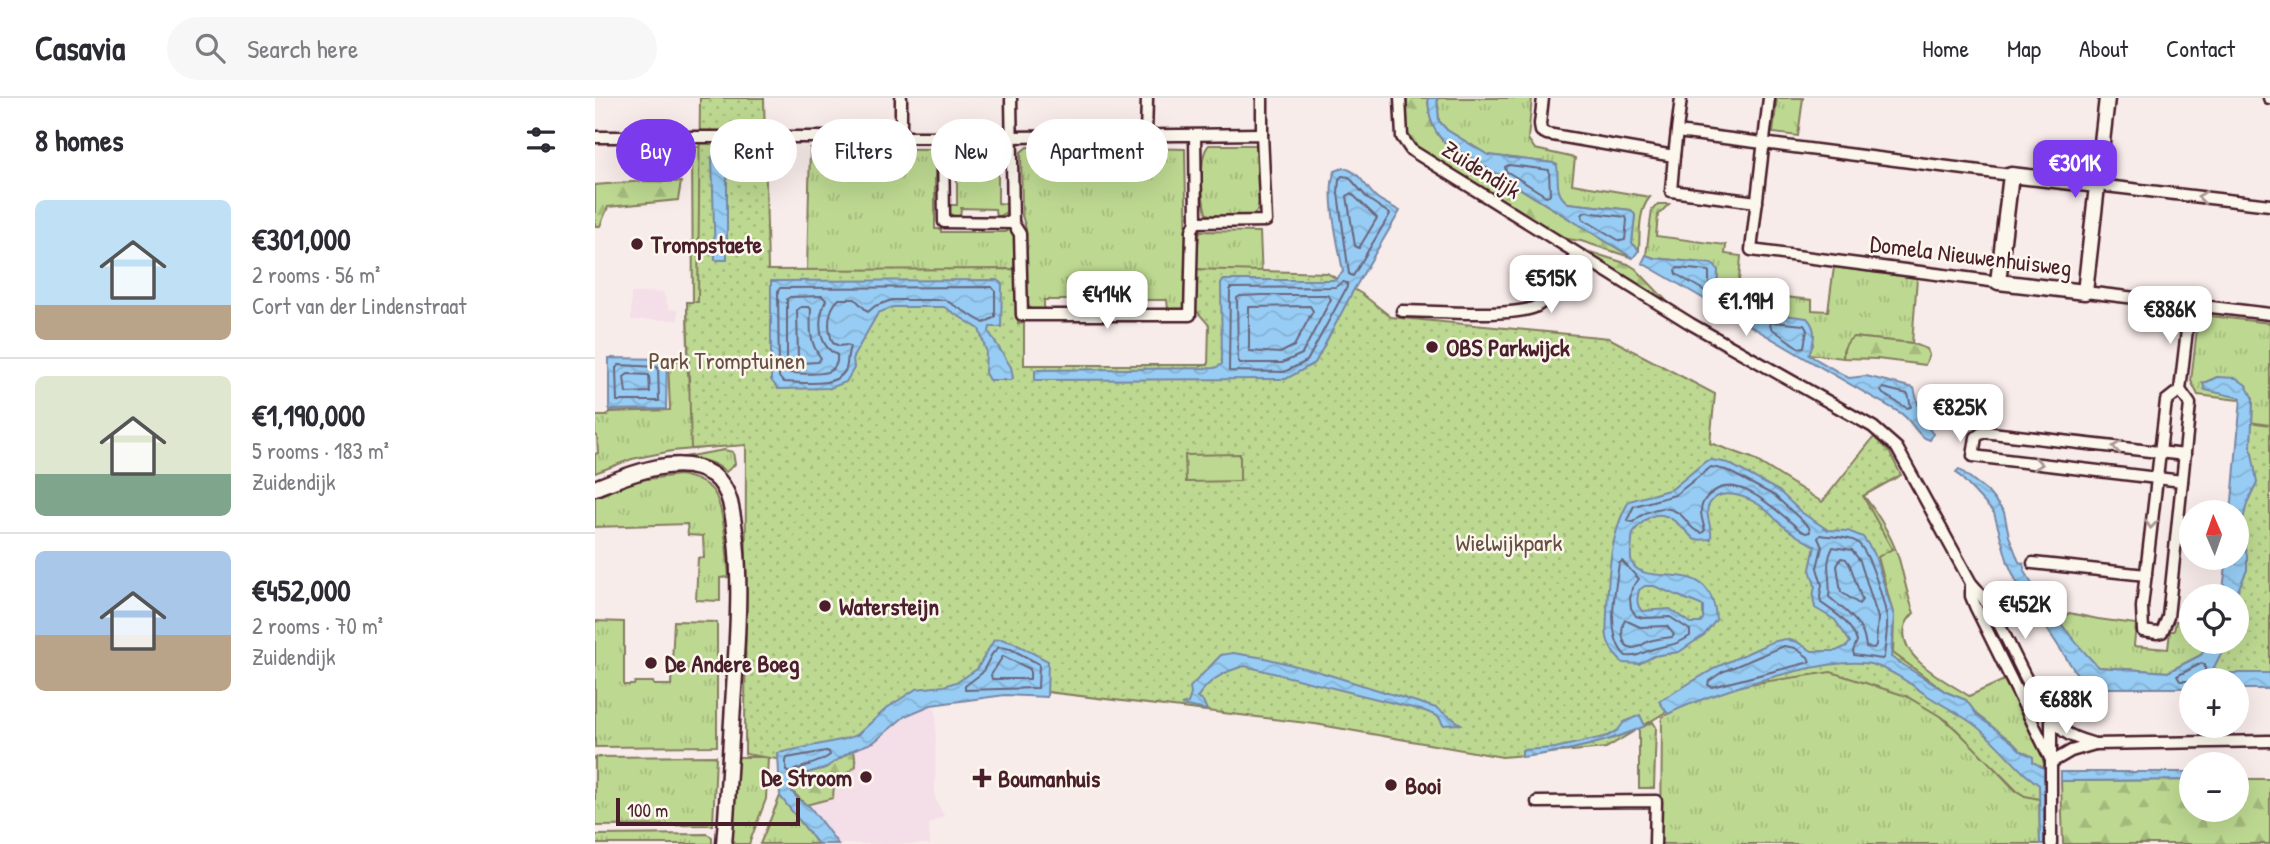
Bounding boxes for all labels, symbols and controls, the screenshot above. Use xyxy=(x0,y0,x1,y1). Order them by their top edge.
search box xyxy=(167,17,657,80)
text: Casavia xyxy=(35,26,125,70)
icon: search xyxy=(191,29,229,67)
text: Search here xyxy=(247,31,358,66)
text: Home xyxy=(1922,32,1969,64)
text: Map xyxy=(2007,32,2041,64)
text: About xyxy=(2079,32,2128,64)
text: Contact xyxy=(2166,32,2235,64)
chip: Buy xyxy=(616,119,696,182)
chip: Rent xyxy=(710,119,797,182)
chip: Filters xyxy=(811,119,917,182)
chip: New xyxy=(931,119,1012,182)
chip: Apartment xyxy=(1026,119,1168,182)
text: 8 homes xyxy=(35,120,123,160)
icon: filters xyxy=(522,121,560,159)
street label: Zuidendijk xyxy=(1437,132,1528,206)
pin: €301K xyxy=(2026,140,2124,200)
text: €301K xyxy=(2049,147,2101,178)
one-way arrow xyxy=(2196,190,2208,205)
text: €301,000 xyxy=(252,219,351,259)
street label: Domela Nieuwenhuisweg xyxy=(1868,227,2074,283)
icon: home xyxy=(91,228,175,312)
place label: Trompstaete xyxy=(650,228,762,261)
marker: Trompstaete xyxy=(629,236,645,252)
pin: €515K xyxy=(1502,256,1600,315)
text: 2 rooms · 56 m² xyxy=(252,259,380,290)
text: €515K xyxy=(1526,262,1576,293)
pin: €414K xyxy=(1058,272,1156,331)
text: €414K xyxy=(1083,278,1131,309)
pin: €1.19M xyxy=(1689,278,1803,338)
text: €1.19M xyxy=(1719,285,1773,316)
pin: €886K xyxy=(2121,286,2219,346)
text: Cort van der Lindenstraat xyxy=(252,290,466,321)
text: €886K xyxy=(2144,293,2196,324)
place label: OBS Parkwijck xyxy=(1446,331,1570,363)
marker: OBS Parkwijck xyxy=(1424,339,1440,355)
park label: Park Tromptuinen xyxy=(649,344,805,376)
pin: €825K xyxy=(1911,384,2009,444)
text: €825K xyxy=(1933,391,1987,422)
text: €1,190,000 xyxy=(252,395,365,435)
icon: home xyxy=(91,404,175,488)
text: 5 rooms · 183 m² xyxy=(252,435,389,466)
one-way arrow xyxy=(2111,440,2123,455)
one-way arrow xyxy=(2032,457,2043,472)
text: Zuidendijk xyxy=(252,466,336,497)
north arrow xyxy=(2179,500,2249,570)
map controls xyxy=(2179,500,2249,822)
one-way arrow xyxy=(2144,519,2159,530)
park label: Wielwijkpark xyxy=(1455,526,1563,558)
text: €452,000 xyxy=(252,570,351,610)
icon: home xyxy=(91,579,175,663)
pin: €452K xyxy=(1976,582,2074,641)
button: locate xyxy=(2179,584,2249,654)
text: €452K xyxy=(1999,588,2051,619)
place label: Watersteijn xyxy=(839,590,939,622)
marker: Watersteijn xyxy=(817,598,833,614)
text: 2 rooms · 70 m² xyxy=(252,610,383,641)
text: Zuidendijk xyxy=(252,641,336,672)
place label: De Andere Boeg xyxy=(665,647,800,680)
marker: De Andere Boeg xyxy=(643,655,659,671)
button: + xyxy=(2179,668,2249,738)
pin: €688K xyxy=(2017,676,2115,736)
text: €688K xyxy=(2040,683,2092,714)
button: − xyxy=(2179,752,2249,822)
place label: De Stroom xyxy=(761,761,852,793)
place label: Boumanhuis xyxy=(998,762,1100,794)
marker: Boumanhuis xyxy=(972,768,992,788)
marker: De Stroom xyxy=(858,769,874,785)
place label: Booi xyxy=(1405,769,1442,801)
marker: Booi xyxy=(1383,777,1399,793)
scale bar xyxy=(616,795,800,827)
text: 100 m xyxy=(627,797,668,823)

